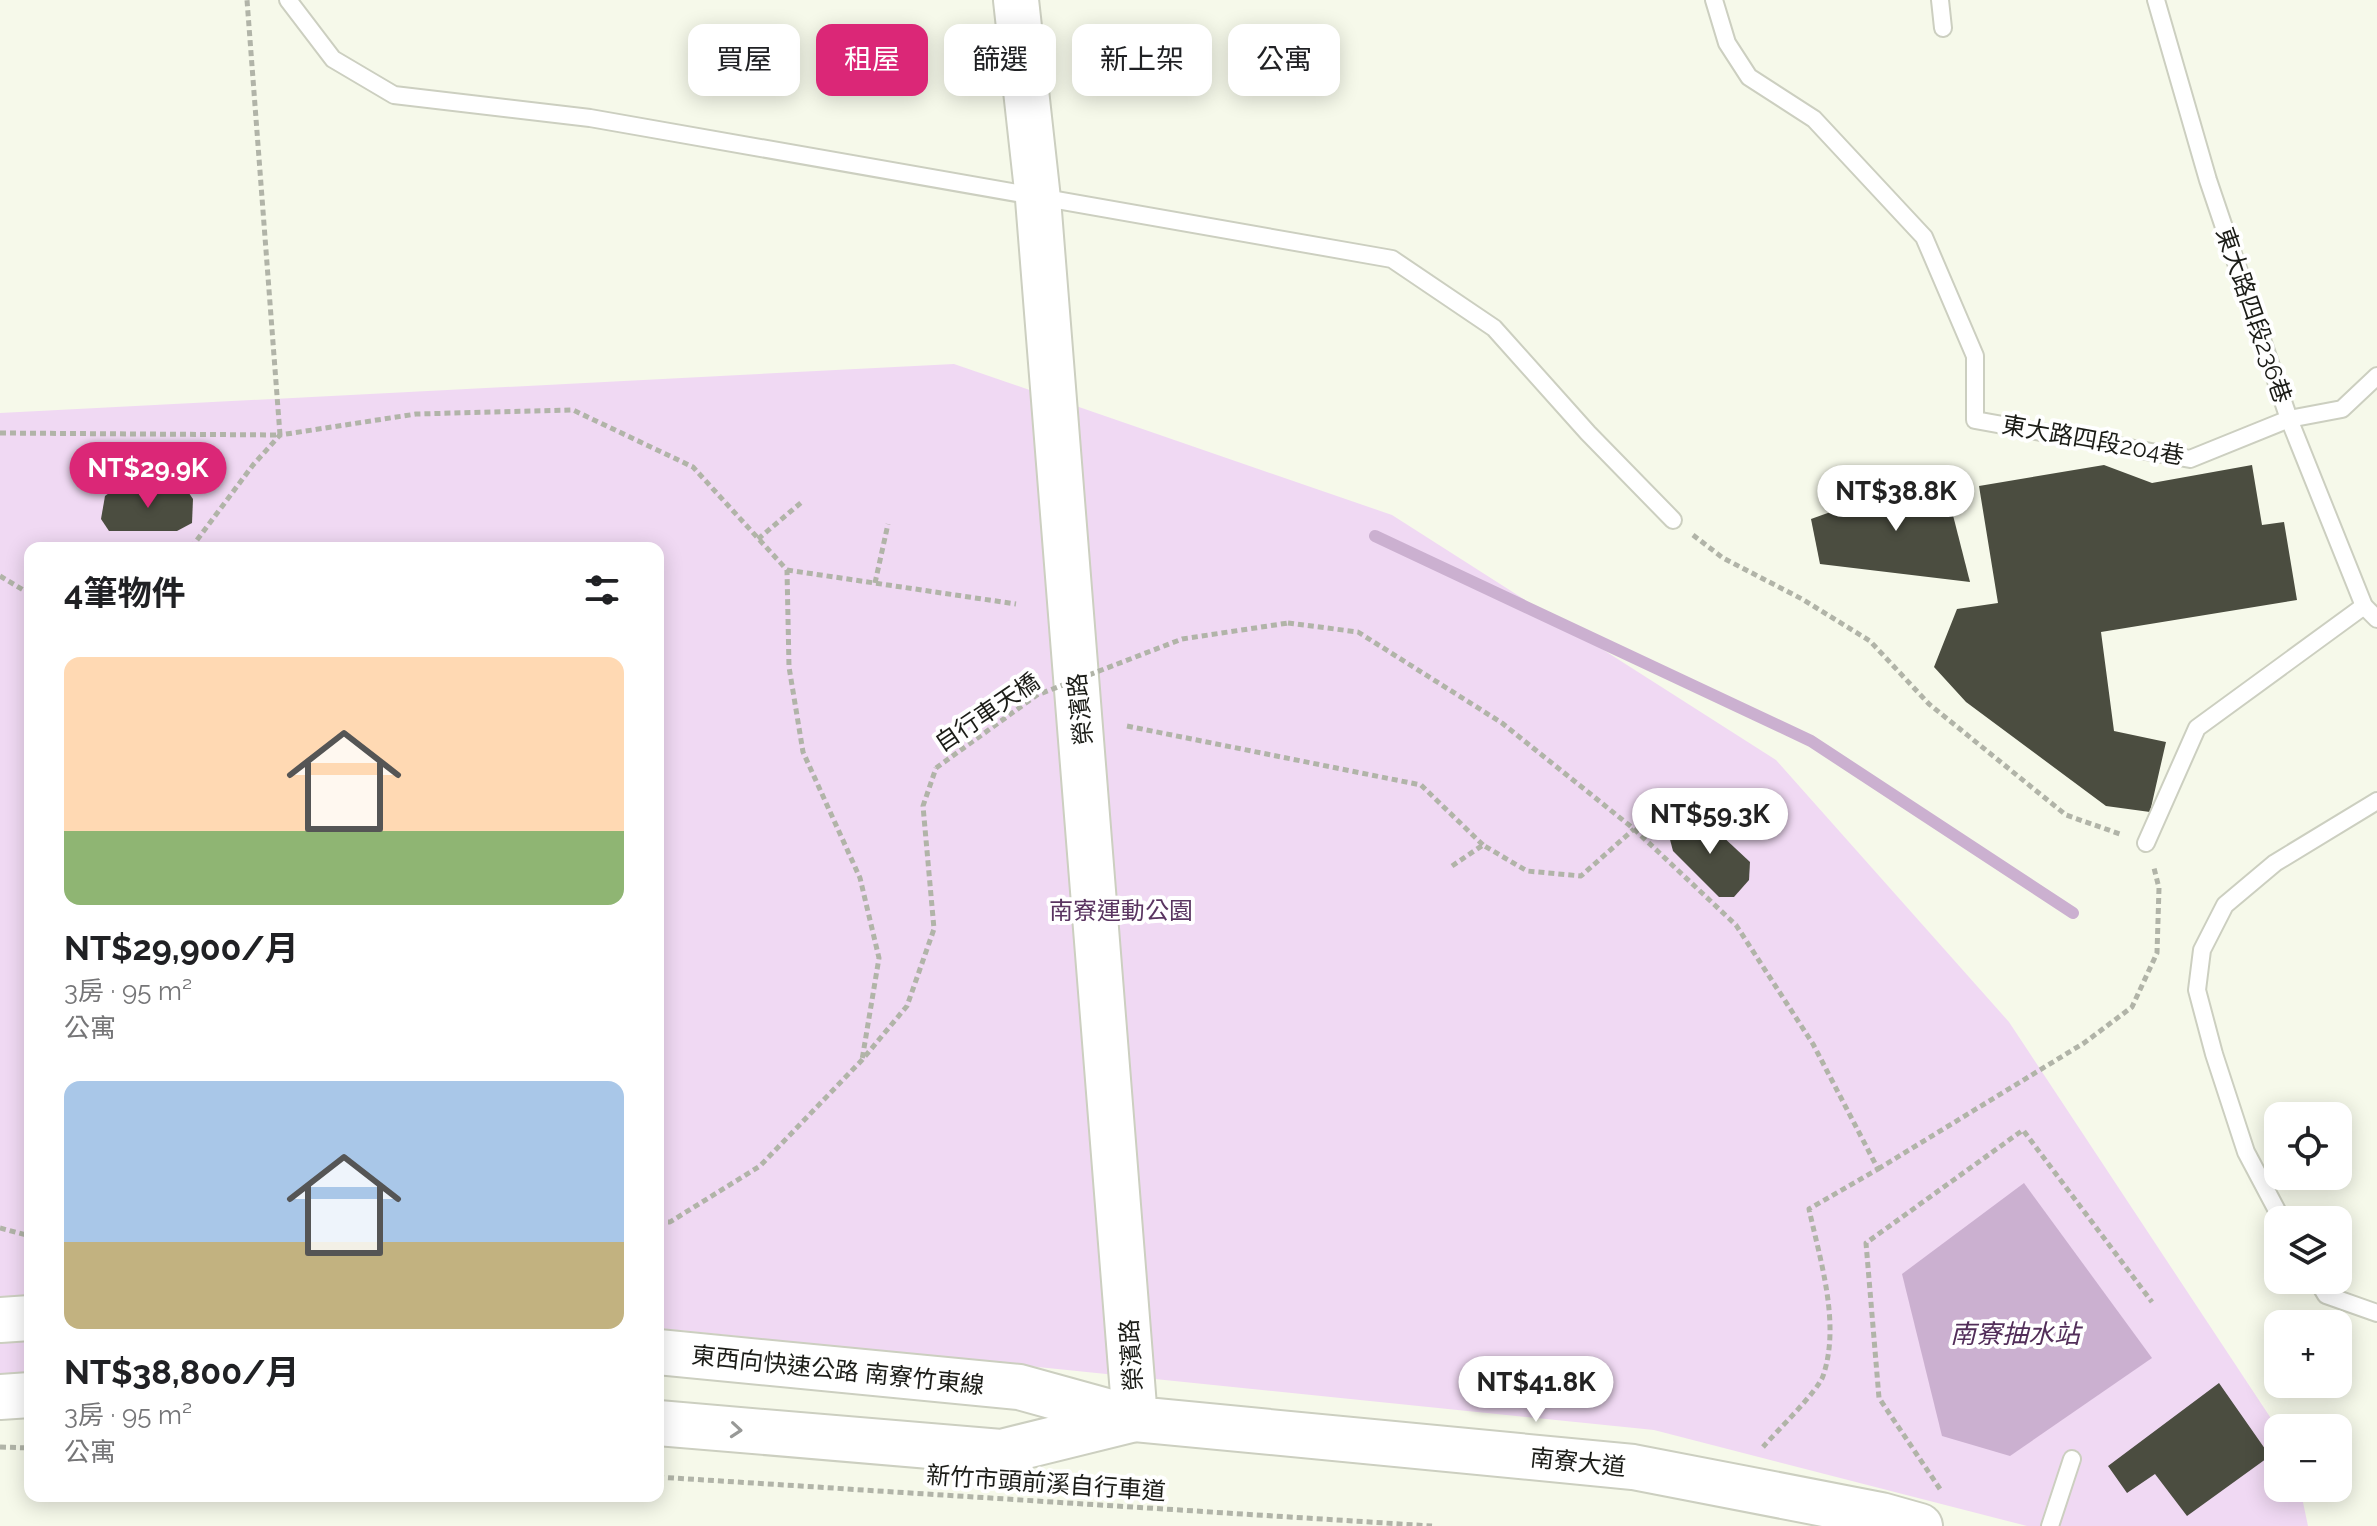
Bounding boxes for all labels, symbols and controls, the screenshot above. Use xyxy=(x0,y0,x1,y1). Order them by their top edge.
chip: 買屋 xyxy=(688,24,800,96)
chip: 租屋 xyxy=(816,24,928,96)
chip: 篩選 xyxy=(944,24,1056,96)
chip: 新上架 xyxy=(1072,24,1212,96)
chip: 公寓 xyxy=(1228,24,1340,96)
street label: 東大路四段236巷 xyxy=(2210,223,2298,407)
street label: 東大路四段204巷 xyxy=(2000,410,2186,470)
pin: NT$29.9K xyxy=(65,442,231,510)
text: NT$29.9K xyxy=(88,453,208,483)
pin: NT$38.8K xyxy=(1813,465,1979,533)
text: NT$38.8K xyxy=(1835,476,1957,506)
icon: filters xyxy=(580,568,624,612)
text: 4筆物件 xyxy=(64,573,185,613)
street label: 自行車天橋 xyxy=(929,666,1045,758)
street label: 榮濱路 xyxy=(1062,672,1098,746)
icon: home xyxy=(272,709,416,853)
pin: NT$59.3K xyxy=(1627,788,1793,856)
text: NT$59.3K xyxy=(1650,799,1770,829)
park label: 南寮運動公園 xyxy=(1049,896,1193,925)
text: NT$29,900/月 xyxy=(64,928,299,968)
text: 3房 · 95 m² xyxy=(64,976,192,1006)
text: 公寓 xyxy=(64,1013,116,1043)
map controls xyxy=(2264,1102,2352,1502)
button: locate xyxy=(2264,1102,2352,1190)
icon: home xyxy=(272,1133,416,1277)
button: layers xyxy=(2264,1206,2352,1294)
button: + xyxy=(2264,1310,2352,1398)
street label: 榮濱路 xyxy=(1114,1318,1148,1392)
water label: 南寮抽水站 xyxy=(1950,1319,2084,1349)
street label: 東西向快速公路 南寮竹東線 xyxy=(690,1340,986,1400)
text: NT$38,800/月 xyxy=(64,1352,299,1392)
pin: NT$41.8K xyxy=(1453,1356,1619,1424)
text: NT$41.8K xyxy=(1476,1367,1596,1397)
text: 3房 · 95 m² xyxy=(64,1400,192,1430)
button: − xyxy=(2264,1414,2352,1502)
one-way arrow xyxy=(730,1421,743,1438)
text: 公寓 xyxy=(64,1437,116,1467)
street label: 南寮大道 xyxy=(1529,1443,1627,1481)
street label: 新竹市頭前溪自行車道 xyxy=(925,1460,1167,1506)

